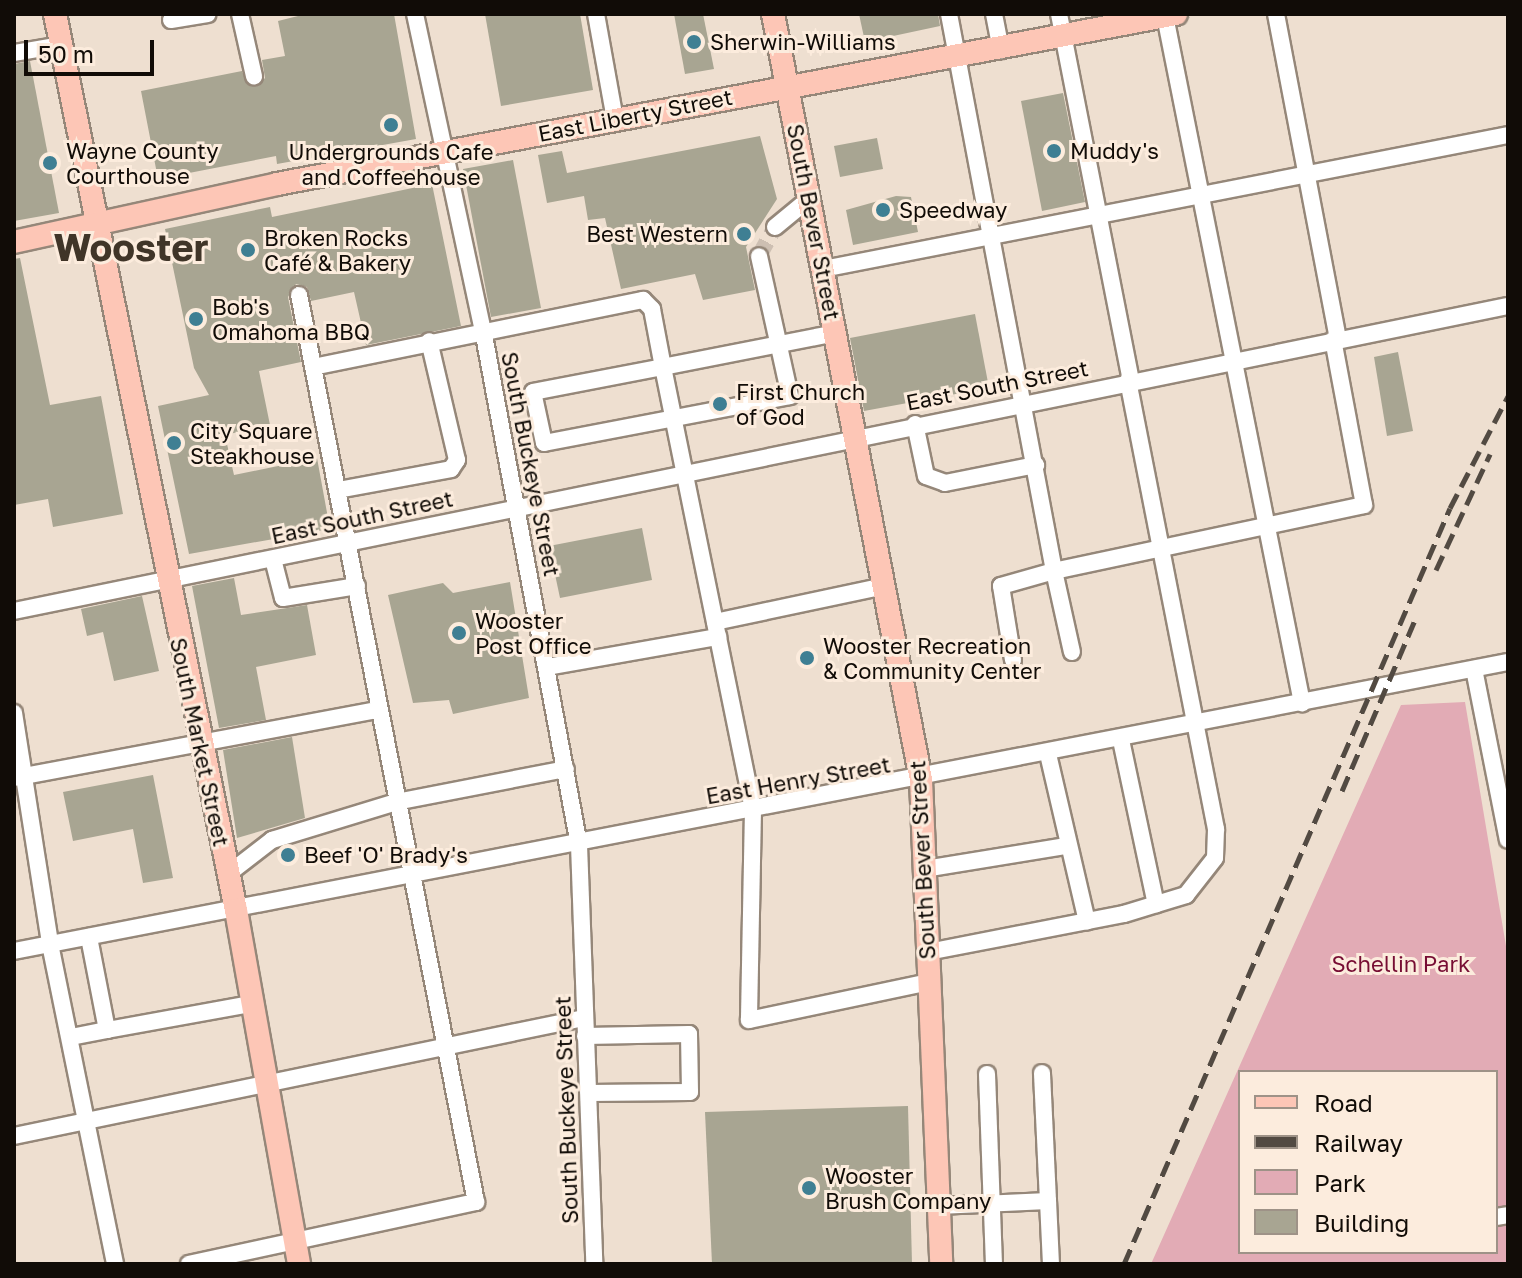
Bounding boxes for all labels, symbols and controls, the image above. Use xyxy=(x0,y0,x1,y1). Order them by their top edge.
scale bar xyxy=(28,24,158,74)
place label: Sherwin-Williams xyxy=(710,29,896,55)
marker: Sherwin-Williams xyxy=(685,33,703,51)
text: 50 m xyxy=(38,39,94,68)
street label: East Liberty Street xyxy=(536,83,734,147)
marker: Undergrounds Cafe and Coffeehouse xyxy=(382,116,400,134)
street label: South Bever Street xyxy=(782,122,846,322)
place label: Wayne County Courthouse xyxy=(66,137,219,188)
place label: Undergrounds Cafe and Coffeehouse xyxy=(289,138,493,190)
place label: Muddy's xyxy=(1070,138,1159,164)
marker: Muddy's xyxy=(1045,142,1063,160)
marker: Wayne County Courthouse xyxy=(41,154,59,172)
place label: Speedway xyxy=(899,197,1007,223)
marker: Speedway xyxy=(874,201,892,219)
place label: Best Western xyxy=(586,221,728,247)
district label: Wooster xyxy=(53,224,209,270)
place label: Broken Rocks Café & Bakery xyxy=(264,224,411,276)
marker: Best Western xyxy=(735,225,753,243)
marker: Broken Rocks Café & Bakery xyxy=(239,241,257,259)
place label: Bob's Omahoma BBQ xyxy=(212,293,370,344)
marker: Bob's Omahoma BBQ xyxy=(187,310,205,328)
street label: South Buckeye Street xyxy=(496,350,566,578)
street label: East South Street xyxy=(904,354,1090,416)
place label: First Church of God xyxy=(736,378,865,430)
marker: First Church of God xyxy=(711,395,729,413)
place label: City Square Steakhouse xyxy=(190,417,315,468)
marker: City Square Steakhouse xyxy=(165,434,183,452)
street label: East South Street xyxy=(269,485,455,549)
place label: Wooster Post Office xyxy=(475,607,592,658)
marker: Wooster Post Office xyxy=(450,624,468,642)
place label: Wooster Recreation & Community Center xyxy=(823,632,1041,684)
street label: South Market Street xyxy=(165,635,235,849)
marker: Wooster Recreation & Community Center xyxy=(798,649,816,667)
street label: East Henry Street xyxy=(704,751,892,809)
street label: South Bever Street xyxy=(904,760,940,960)
place label: Beef 'O' Brady's xyxy=(304,842,468,868)
marker: Beef 'O' Brady's xyxy=(279,846,297,864)
park label: Schellin Park xyxy=(1332,951,1470,977)
street label: South Buckeye Street xyxy=(549,996,583,1224)
legend xyxy=(1238,1070,1498,1254)
text: Road xyxy=(1314,1088,1373,1117)
text: Railway xyxy=(1314,1128,1403,1157)
place label: Wooster Brush Company xyxy=(825,1162,991,1214)
text: Park xyxy=(1314,1168,1366,1197)
marker: Wooster Brush Company xyxy=(800,1179,818,1197)
text: Building xyxy=(1314,1208,1409,1237)

